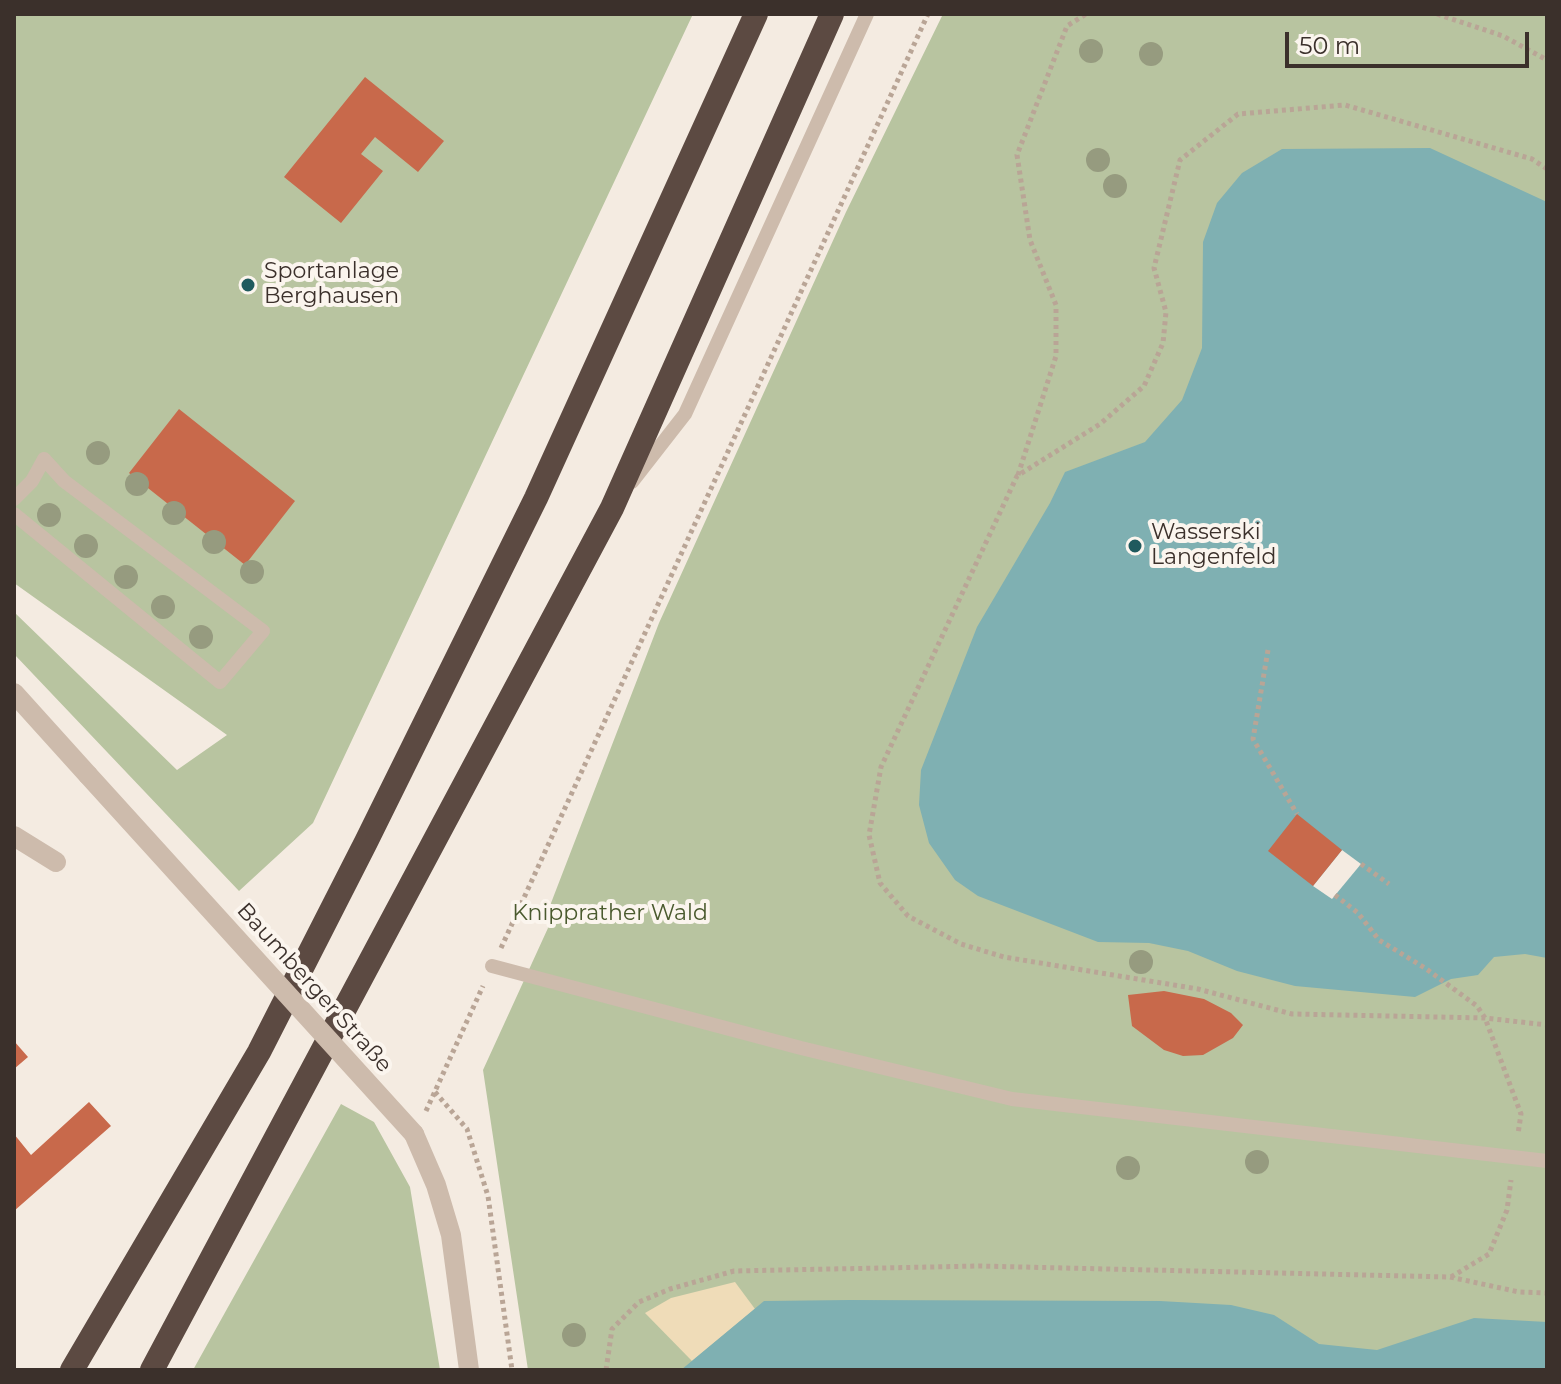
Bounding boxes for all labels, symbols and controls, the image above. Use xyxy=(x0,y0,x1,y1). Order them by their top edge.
scale bar xyxy=(1289,16,1533,66)
text: 50 m xyxy=(1299,31,1360,60)
place label: Sportanlage Berghausen xyxy=(264,259,399,310)
marker: Sportanlage Berghausen xyxy=(239,276,257,294)
place label: Wasserski Langenfeld xyxy=(1151,520,1276,572)
marker: Wasserski Langenfeld xyxy=(1126,537,1144,555)
street label: Baumberger Straße xyxy=(231,898,397,1078)
park label: Knipprather Wald xyxy=(512,901,708,927)

